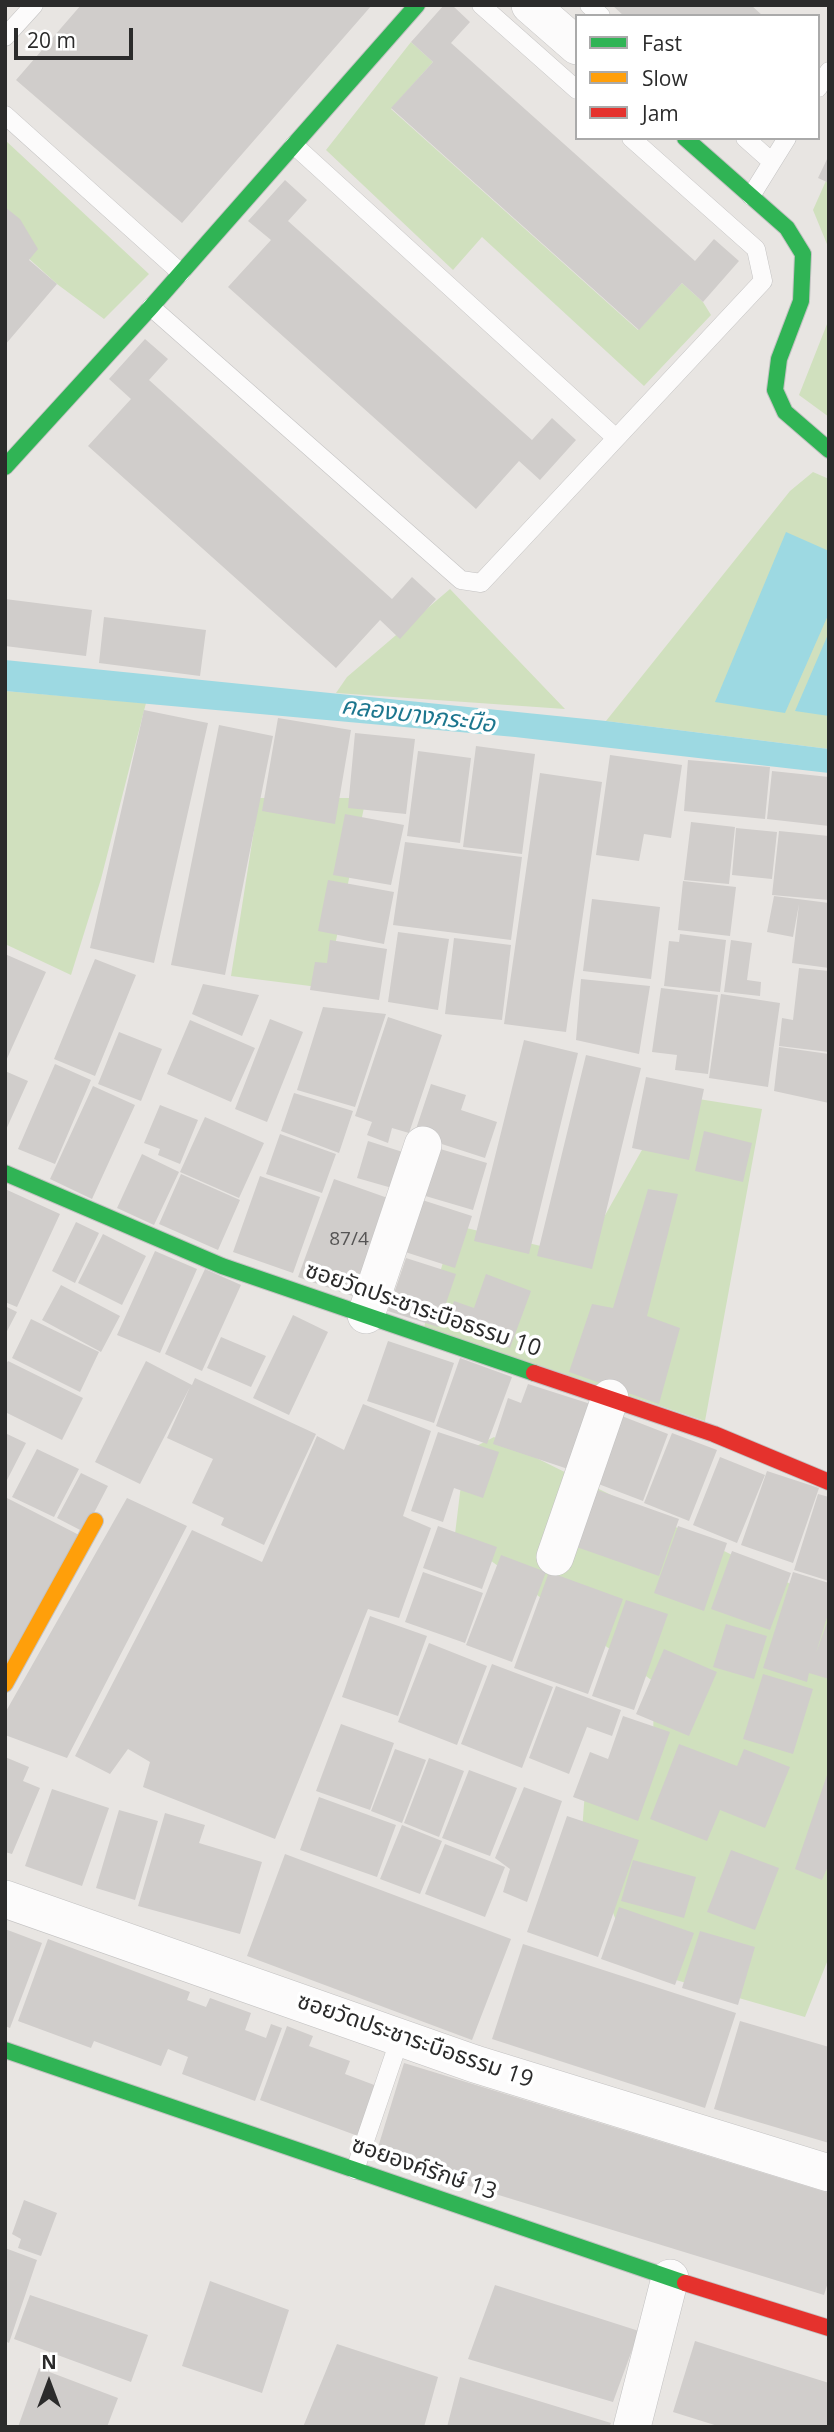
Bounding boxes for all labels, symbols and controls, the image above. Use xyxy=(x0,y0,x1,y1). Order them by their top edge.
scale bar xyxy=(18,14,136,58)
legend xyxy=(575,14,820,140)
text: 20 m xyxy=(27,26,76,54)
text: Fast xyxy=(642,29,682,57)
text: Slow xyxy=(642,64,688,92)
text: Jam xyxy=(642,99,679,127)
water label: คลองบางกระบือ xyxy=(339,692,497,740)
house number: 87/4 xyxy=(329,1229,369,1251)
street label: ซอยวัดประชาระบือธรรม 10 xyxy=(302,1257,544,1363)
street label: ซอยวัดประชาระบือธรรม 19 xyxy=(294,1988,536,2094)
street label: ซอยองค์รักษ์ 13 xyxy=(348,2131,500,2207)
north arrow xyxy=(14,2348,84,2418)
text: N xyxy=(41,2349,57,2375)

